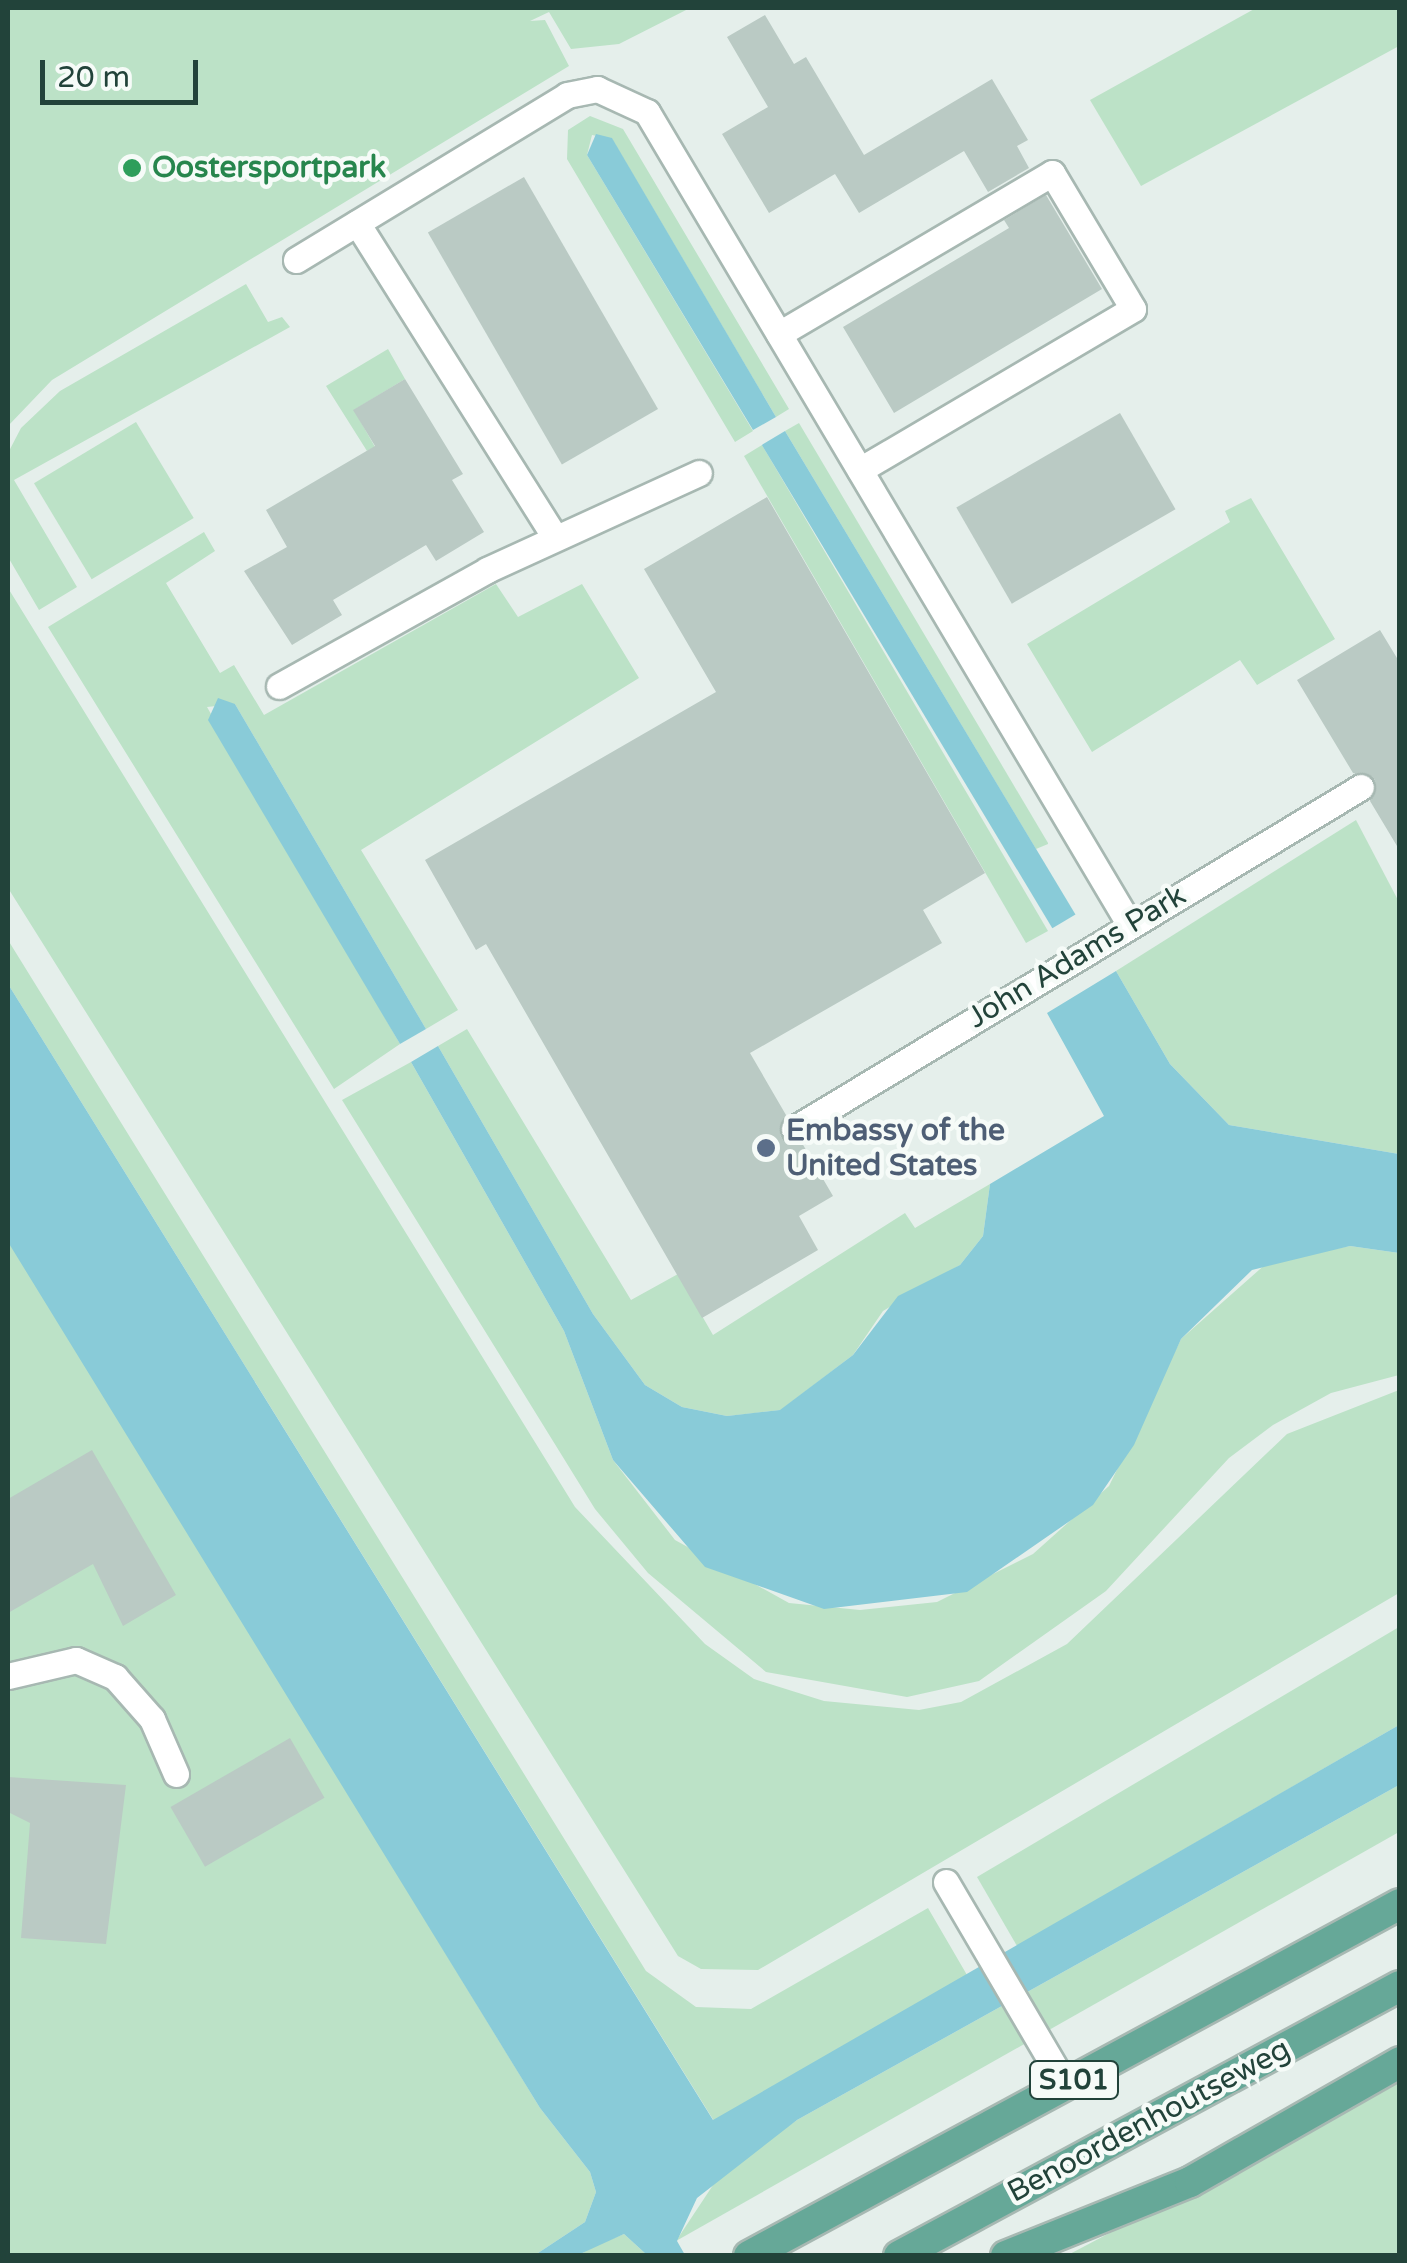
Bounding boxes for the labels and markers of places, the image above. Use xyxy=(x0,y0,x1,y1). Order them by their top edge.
place label: Oostersportpark xyxy=(152,150,386,186)
marker: Oostersportpark xyxy=(121,157,143,179)
place label: Embassy of the United States xyxy=(786,1113,1005,1184)
marker: Embassy of the United States xyxy=(755,1137,777,1159)

